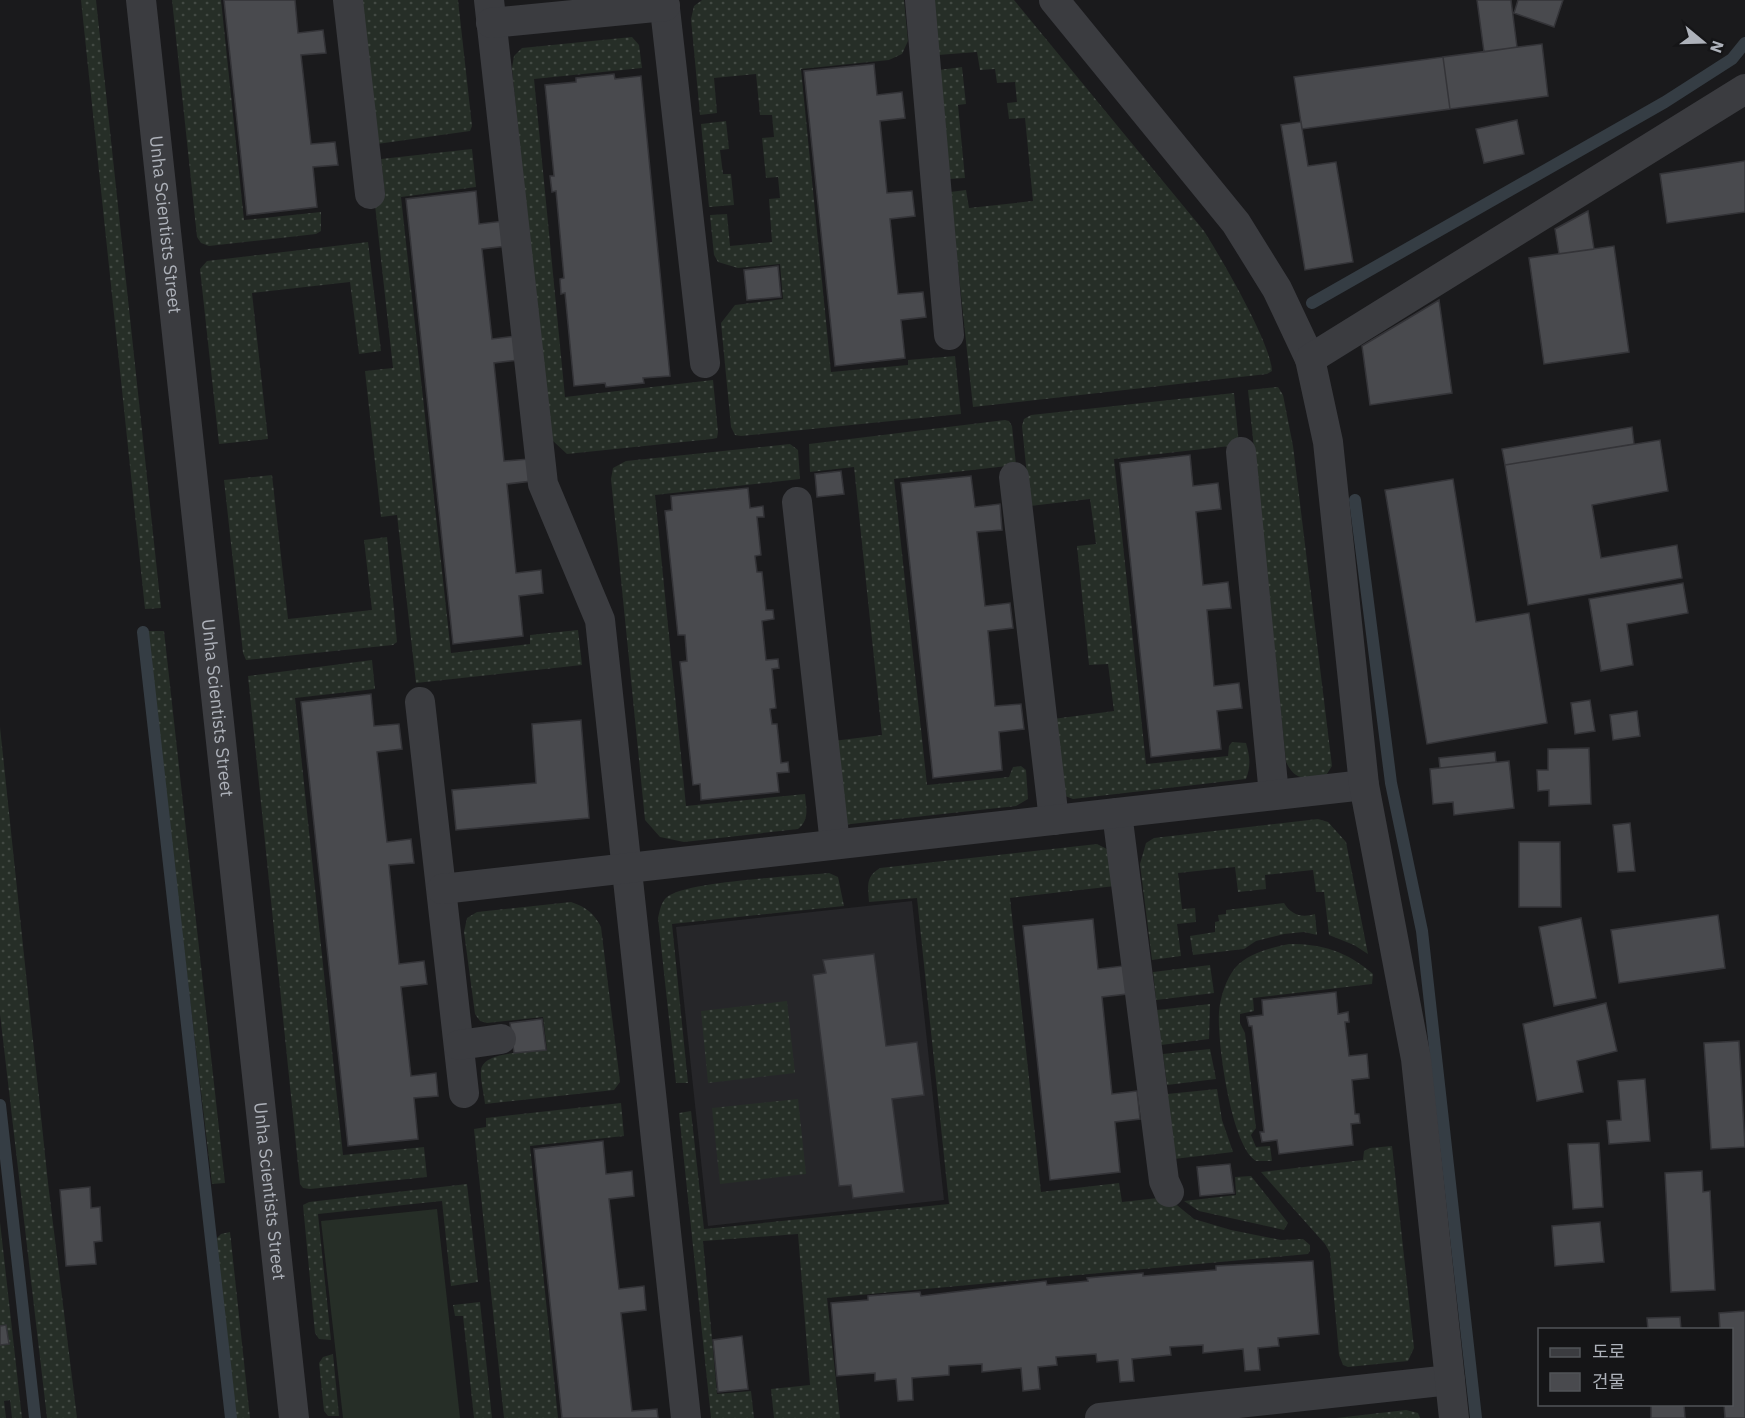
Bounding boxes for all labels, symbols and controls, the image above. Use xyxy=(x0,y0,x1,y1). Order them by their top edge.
north arrow xyxy=(1673,12,1733,72)
text: N xyxy=(1706,38,1729,56)
street label: Unha Scientists Street xyxy=(145,134,187,315)
street label: Unha Scientists Street xyxy=(197,618,239,798)
street label: Unha Scientists Street xyxy=(249,1101,291,1281)
legend xyxy=(1538,1328,1733,1406)
text: 도로 xyxy=(1592,1340,1625,1363)
text: 건물 xyxy=(1592,1370,1625,1393)

